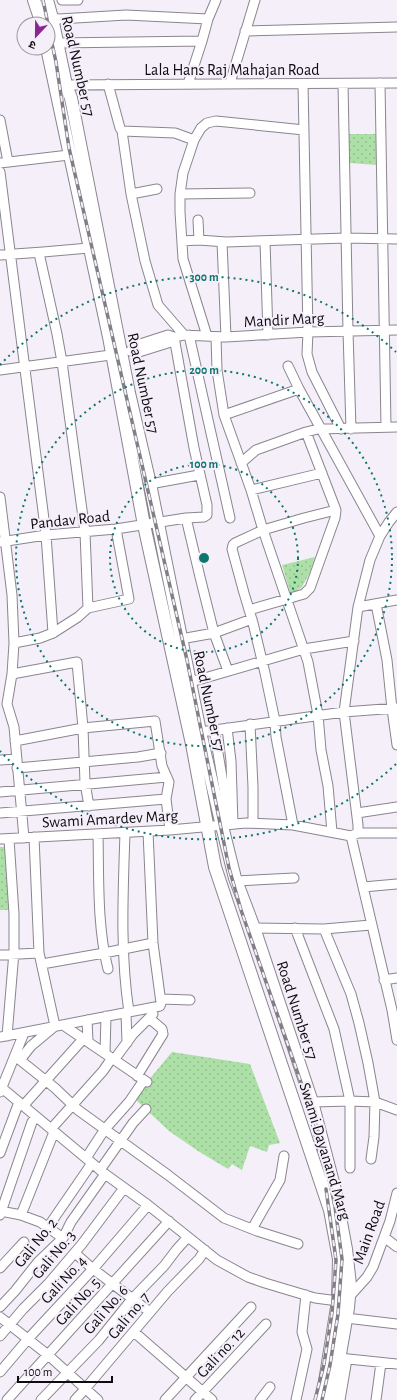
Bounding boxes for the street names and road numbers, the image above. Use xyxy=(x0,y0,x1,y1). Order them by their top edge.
street label: Road Number 57 xyxy=(59,14,97,118)
street label: Lala Hans Raj Mahajan Road xyxy=(144,62,320,79)
street label: Mandir Marg xyxy=(243,310,325,330)
street label: Road Number 57 xyxy=(125,331,162,435)
street label: Pandav Road xyxy=(29,508,111,532)
street label: Road Number 57 xyxy=(191,649,228,753)
street label: Swami Amardev Marg xyxy=(42,807,179,831)
street label: Road Number 57 xyxy=(274,959,321,1062)
street label: Swami Dayanand Marg xyxy=(296,1081,354,1222)
street label: Main Road xyxy=(350,1198,388,1266)
street label: Gali No. 2 xyxy=(11,1215,60,1270)
street label: Gali No. 3 xyxy=(29,1227,79,1282)
street label: Gali No. 4 xyxy=(38,1252,90,1307)
street label: Gali No. 5 xyxy=(52,1275,103,1329)
street label: Gali No. 6 xyxy=(80,1282,131,1337)
street label: Gali no. 7 xyxy=(105,1289,153,1342)
street label: Gali no. 12 xyxy=(194,1325,248,1381)

